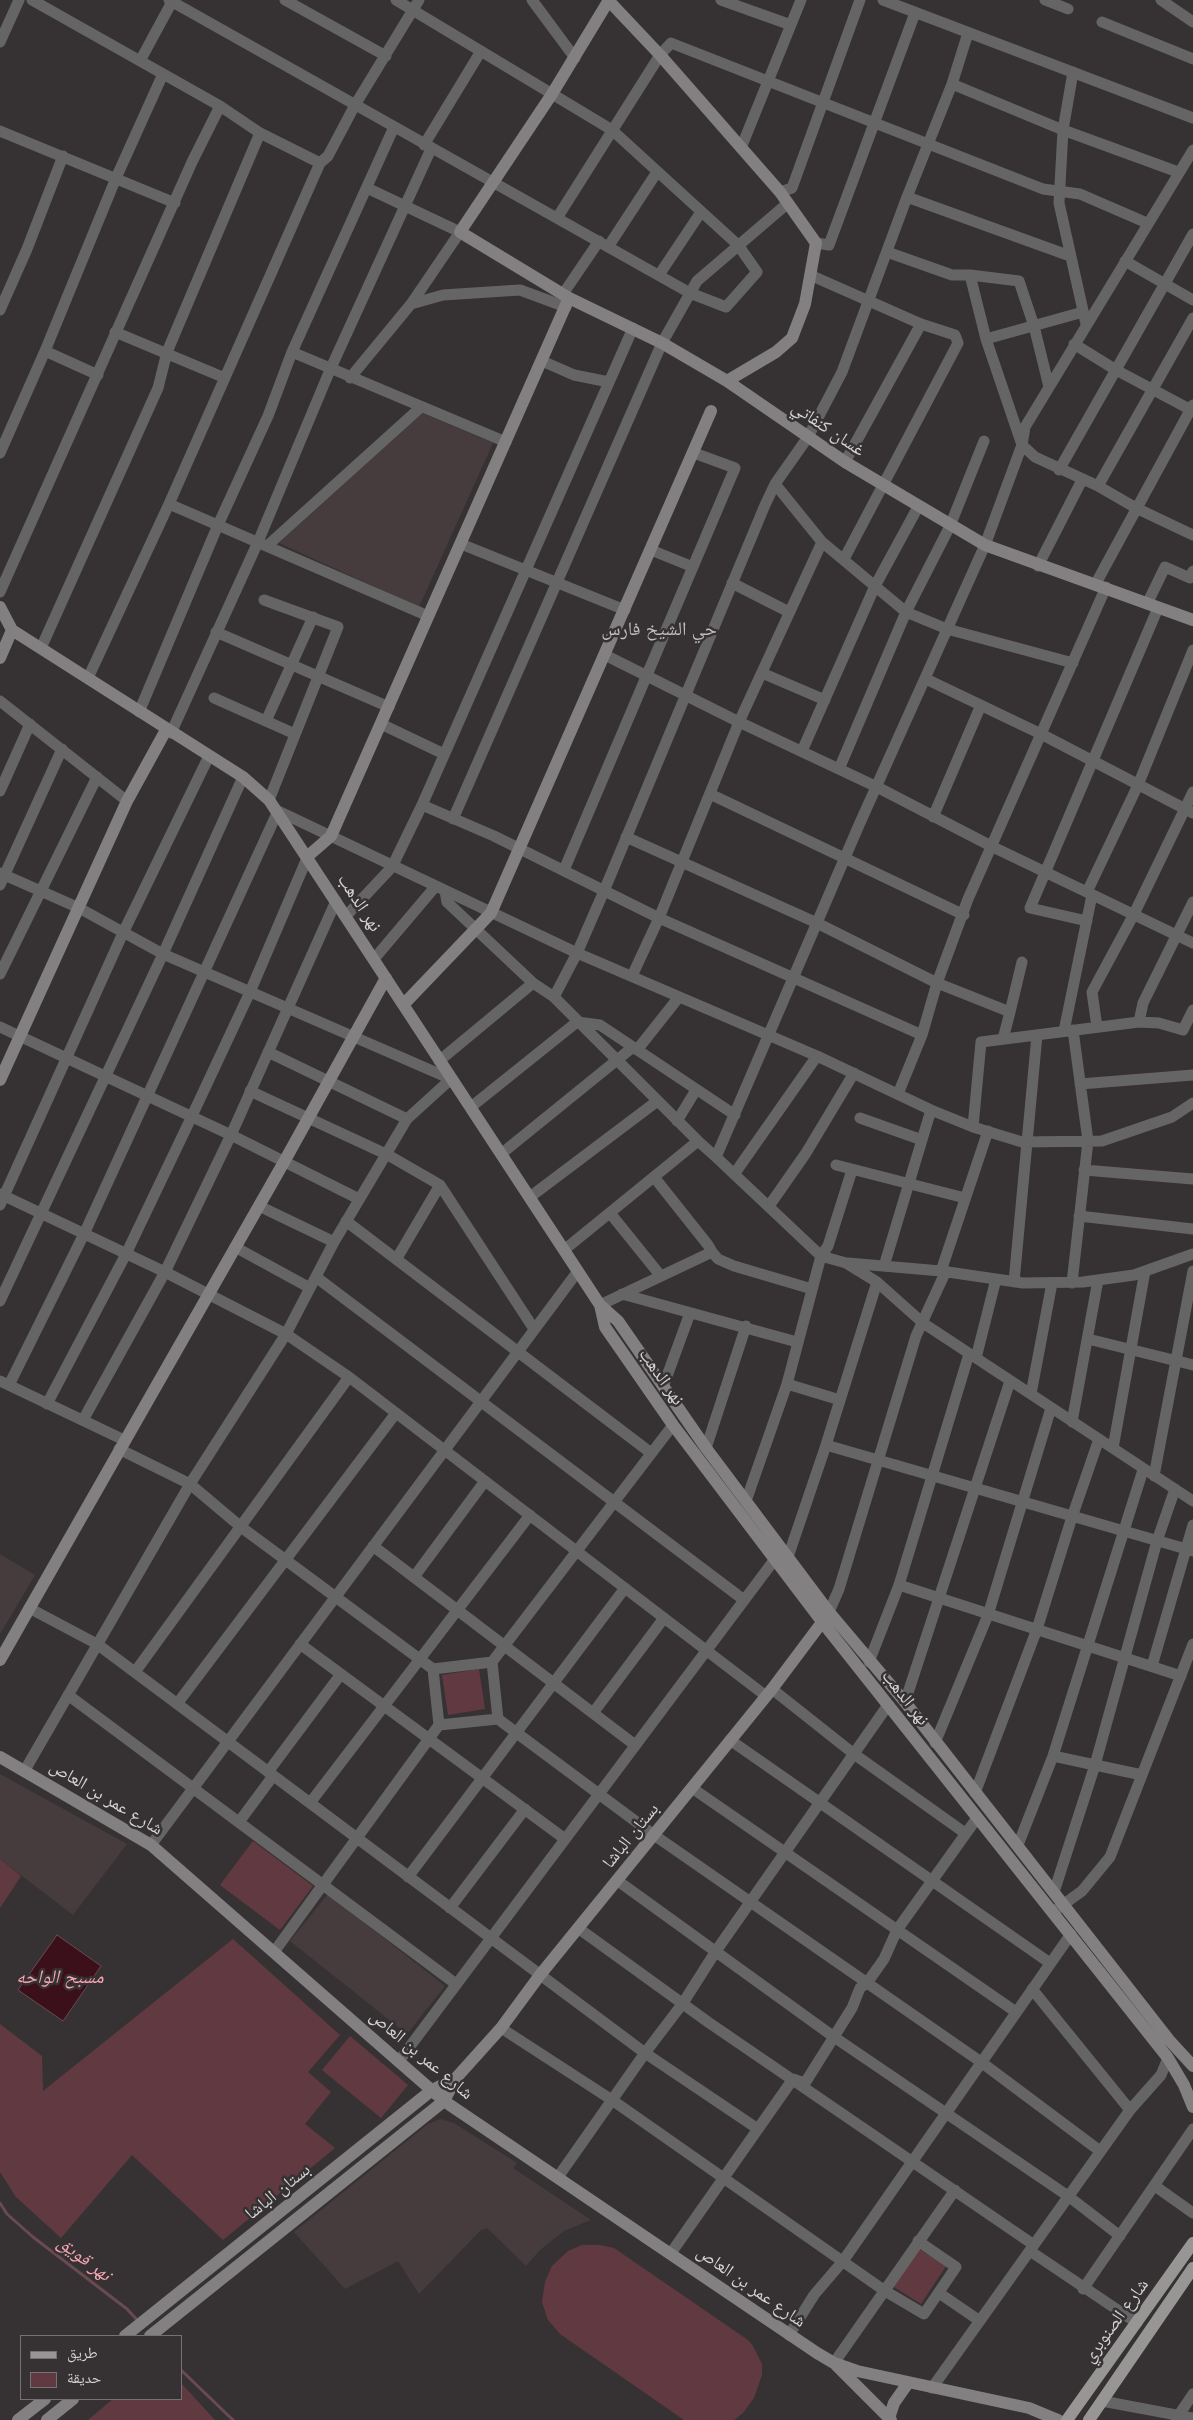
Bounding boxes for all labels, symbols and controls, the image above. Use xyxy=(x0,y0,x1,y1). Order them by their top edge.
street label: غسان كنفاتي xyxy=(787,397,869,461)
district label: حي الشيخ فارس xyxy=(601,619,717,641)
street label: نهر الدهب xyxy=(332,870,386,936)
street label: نهر الدهب xyxy=(634,1344,688,1410)
street label: نهر الدهب xyxy=(877,1666,933,1730)
street label: شارع عمر بن العاص xyxy=(45,1756,167,1840)
street label: بستان الباشا xyxy=(598,1799,664,1873)
water label: مسبح الواحه xyxy=(16,1967,104,1989)
street label: شارع عمر بن العاص xyxy=(365,2005,477,2105)
street label: بستان الباشا xyxy=(241,2159,315,2225)
water label: نهر قويق xyxy=(53,2232,115,2286)
street label: شارع عمر بن العاص xyxy=(692,2241,810,2333)
street label: شارع الصنوبري xyxy=(1078,2275,1154,2367)
legend xyxy=(20,2335,182,2400)
text: طريق xyxy=(67,2344,98,2361)
text: حديقة xyxy=(67,2369,101,2386)

